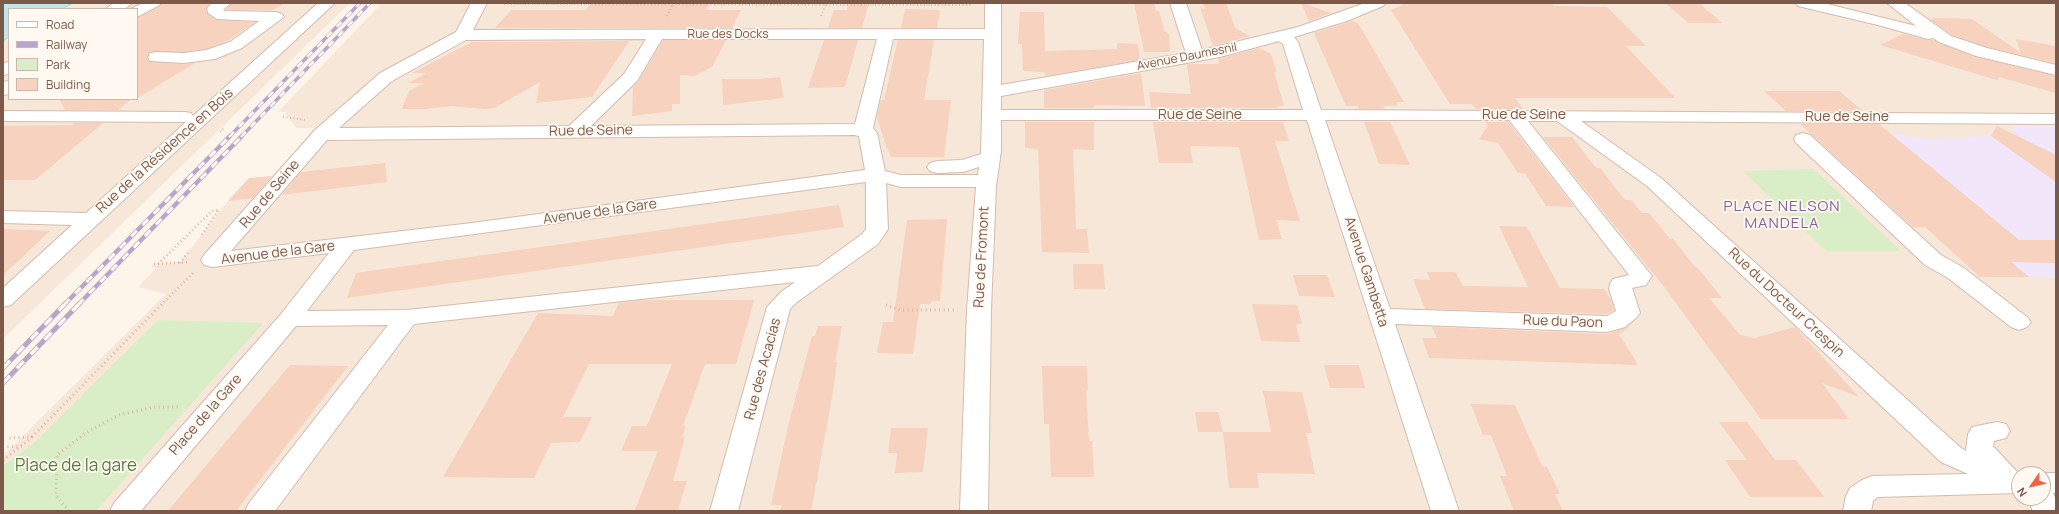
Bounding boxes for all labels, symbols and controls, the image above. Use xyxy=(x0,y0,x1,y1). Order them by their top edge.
legend xyxy=(8,8,138,100)
text: Road xyxy=(46,16,74,33)
street label: Rue des Docks xyxy=(688,28,768,42)
text: Railway xyxy=(46,36,87,53)
street label: Avenue Daumesnil xyxy=(1136,40,1238,74)
text: Park xyxy=(46,56,70,73)
text: Building xyxy=(46,76,90,93)
street label: Rue de la Résidence en Bois xyxy=(93,85,237,217)
street label: Rue de Seine xyxy=(1158,107,1242,123)
street label: Rue de Seine xyxy=(1482,107,1566,123)
street label: Rue de Seine xyxy=(1805,109,1889,125)
street label: Rue de Seine xyxy=(549,122,633,140)
street label: Rue de Seine xyxy=(237,156,303,232)
street label: Avenue de la Gare xyxy=(542,196,658,228)
district label: PLACE NELSON MANDELA xyxy=(1723,198,1841,233)
street label: Rue de Fromont xyxy=(971,206,993,308)
street label: Avenue Gambetta xyxy=(1340,215,1392,329)
street label: Avenue de la Gare xyxy=(220,238,336,268)
street label: Rue du Docteur Crespin xyxy=(1724,245,1848,361)
street label: Rue du Paon xyxy=(1523,312,1603,332)
street label: Rue des Acacias xyxy=(741,316,785,422)
street label: Place de la Gare xyxy=(166,371,246,459)
park label: Place de la gare xyxy=(15,456,137,476)
north arrow xyxy=(2011,466,2051,506)
text: N xyxy=(2013,485,2030,500)

